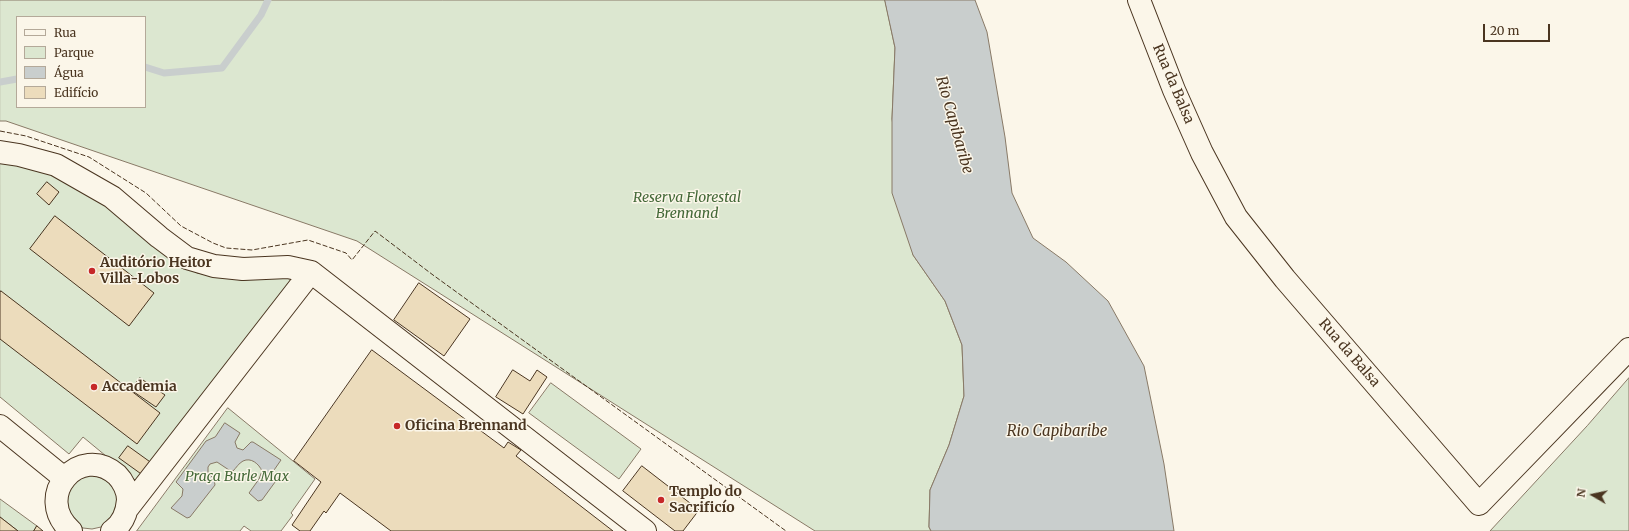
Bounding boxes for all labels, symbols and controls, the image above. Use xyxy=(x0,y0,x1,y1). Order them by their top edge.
legend xyxy=(16,16,146,108)
scale bar xyxy=(1485,16,1552,42)
text: 20 m xyxy=(1490,23,1519,38)
text: Rua xyxy=(54,25,76,40)
street label: Rua da Balsa xyxy=(1149,42,1197,126)
text: Parque xyxy=(54,45,94,60)
text: Água xyxy=(54,65,84,80)
water label: Rio Capibaribe xyxy=(931,74,977,176)
text: Edifício xyxy=(54,85,98,100)
park label: Reserva Florestal Brennand xyxy=(633,190,741,222)
place label: Auditório Heitor Villa-Lobos xyxy=(100,255,212,288)
marker: Auditório Heitor Villa-Lobos xyxy=(87,266,97,276)
street label: Rua da Balsa xyxy=(1315,315,1383,391)
place label: Accademia xyxy=(102,379,177,395)
marker: Accademia xyxy=(89,382,99,392)
place label: Oficina Brennand xyxy=(405,418,527,434)
marker: Oficina Brennand xyxy=(392,421,402,431)
water label: Rio Capibaribe xyxy=(1007,423,1107,441)
park label: Praça Burle Max xyxy=(185,469,289,485)
north arrow xyxy=(1573,475,1613,515)
place label: Templo do Sacrificío xyxy=(669,484,742,516)
text: N xyxy=(1574,488,1589,499)
marker: Templo do Sacrificío xyxy=(656,495,666,505)

